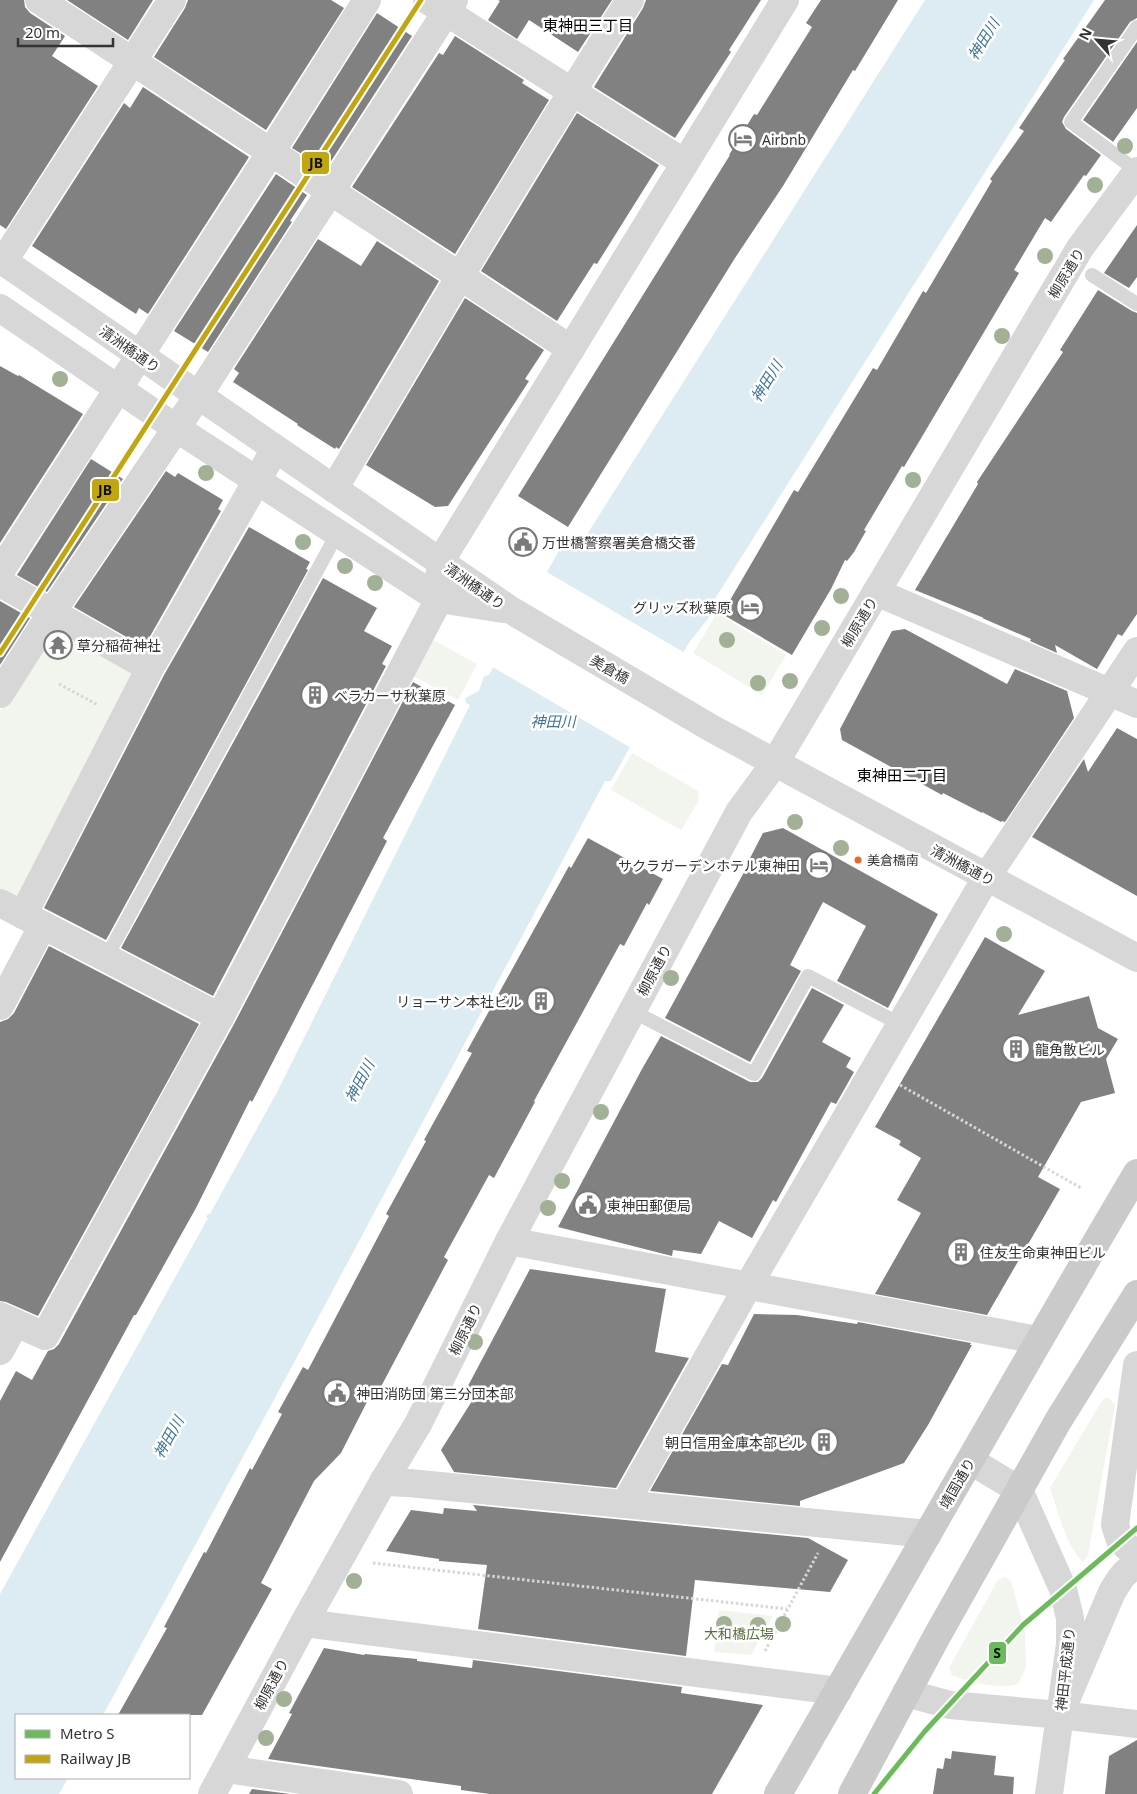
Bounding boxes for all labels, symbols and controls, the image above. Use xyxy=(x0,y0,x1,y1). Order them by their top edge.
water label: 神田川 xyxy=(963,13,1004,63)
scale bar xyxy=(18,15,112,47)
district label: 東神田三丁目 xyxy=(543,15,633,35)
north arrow xyxy=(1072,15,1122,65)
text: 20 m xyxy=(25,22,60,42)
text: N xyxy=(1074,24,1096,43)
hotel icon: Airbnb xyxy=(728,124,758,154)
place label: Airbnb xyxy=(762,130,806,149)
line badge: JB xyxy=(301,151,330,175)
text: JB xyxy=(307,153,323,172)
street label: 柳原通り xyxy=(1043,244,1089,302)
street label: 清洲橋通り xyxy=(96,321,164,377)
water label: 神田川 xyxy=(746,355,787,405)
line badge: JB xyxy=(91,478,120,502)
text: JB xyxy=(96,480,112,499)
public building icon: 万世橋警察署美倉橋交番 xyxy=(508,527,538,557)
place label: 万世橋警察署美倉橋交番 xyxy=(542,533,696,552)
street label: 清洲橋通り xyxy=(441,558,509,614)
hotel icon: グリッズ秋葉原 xyxy=(735,592,765,622)
street label: 柳原通り xyxy=(836,593,882,651)
place label: グリッズ秋葉原 xyxy=(633,598,731,617)
temple icon: 草分稲荷神社 xyxy=(43,630,73,660)
place label: 草分稲荷神社 xyxy=(77,636,161,655)
street label: 美倉橋 xyxy=(587,650,633,688)
building icon: ベラカーサ秋葉原 xyxy=(300,680,330,710)
place label: ベラカーサ秋葉原 xyxy=(334,686,446,705)
water label: 神田川 xyxy=(530,711,577,731)
district label: 東神田二丁目 xyxy=(857,765,947,785)
street label: 清洲橋通り xyxy=(928,840,998,890)
hotel icon: サクラガーデンホテル東神田 xyxy=(804,850,834,880)
place label: 美倉橋南 xyxy=(867,851,919,869)
marker: 美倉橋南 xyxy=(853,855,863,865)
place label: サクラガーデンホテル東神田 xyxy=(618,856,800,875)
street label: 柳原通り xyxy=(632,941,676,999)
building icon: リョーサン本社ビル xyxy=(526,986,556,1016)
place label: リョーサン本社ビル xyxy=(396,992,522,1011)
building icon: 龍角散ビル xyxy=(1001,1034,1031,1064)
place label: 龍角散ビル xyxy=(1035,1040,1105,1059)
water label: 神田川 xyxy=(340,1055,379,1106)
public building icon: 東神田郵便局 xyxy=(573,1190,603,1220)
place label: 東神田郵便局 xyxy=(607,1196,691,1215)
building icon: 住友生命東神田ビル xyxy=(946,1237,976,1267)
place label: 住友生命東神田ビル xyxy=(980,1243,1106,1262)
street label: 柳原通り xyxy=(444,1300,486,1358)
public building icon: 神田消防団 第三分団本部 xyxy=(322,1378,352,1408)
place label: 神田消防団 第三分団本部 xyxy=(356,1384,514,1403)
water label: 神田川 xyxy=(148,1411,189,1462)
building icon: 朝日信用金庫本部ビル xyxy=(809,1427,839,1457)
place label: 朝日信用金庫本部ビル xyxy=(665,1433,805,1452)
street label: 靖国通り xyxy=(935,1454,979,1512)
park label: 大和橋広場 xyxy=(704,1624,774,1643)
street label: 神田平成通り xyxy=(1051,1626,1079,1712)
line badge: S xyxy=(988,1641,1007,1665)
text: S xyxy=(993,1643,1001,1662)
street label: 柳原通り xyxy=(249,1655,293,1713)
legend xyxy=(15,1714,190,1779)
text: Metro S xyxy=(60,1723,115,1743)
text: Railway JB xyxy=(60,1748,131,1768)

